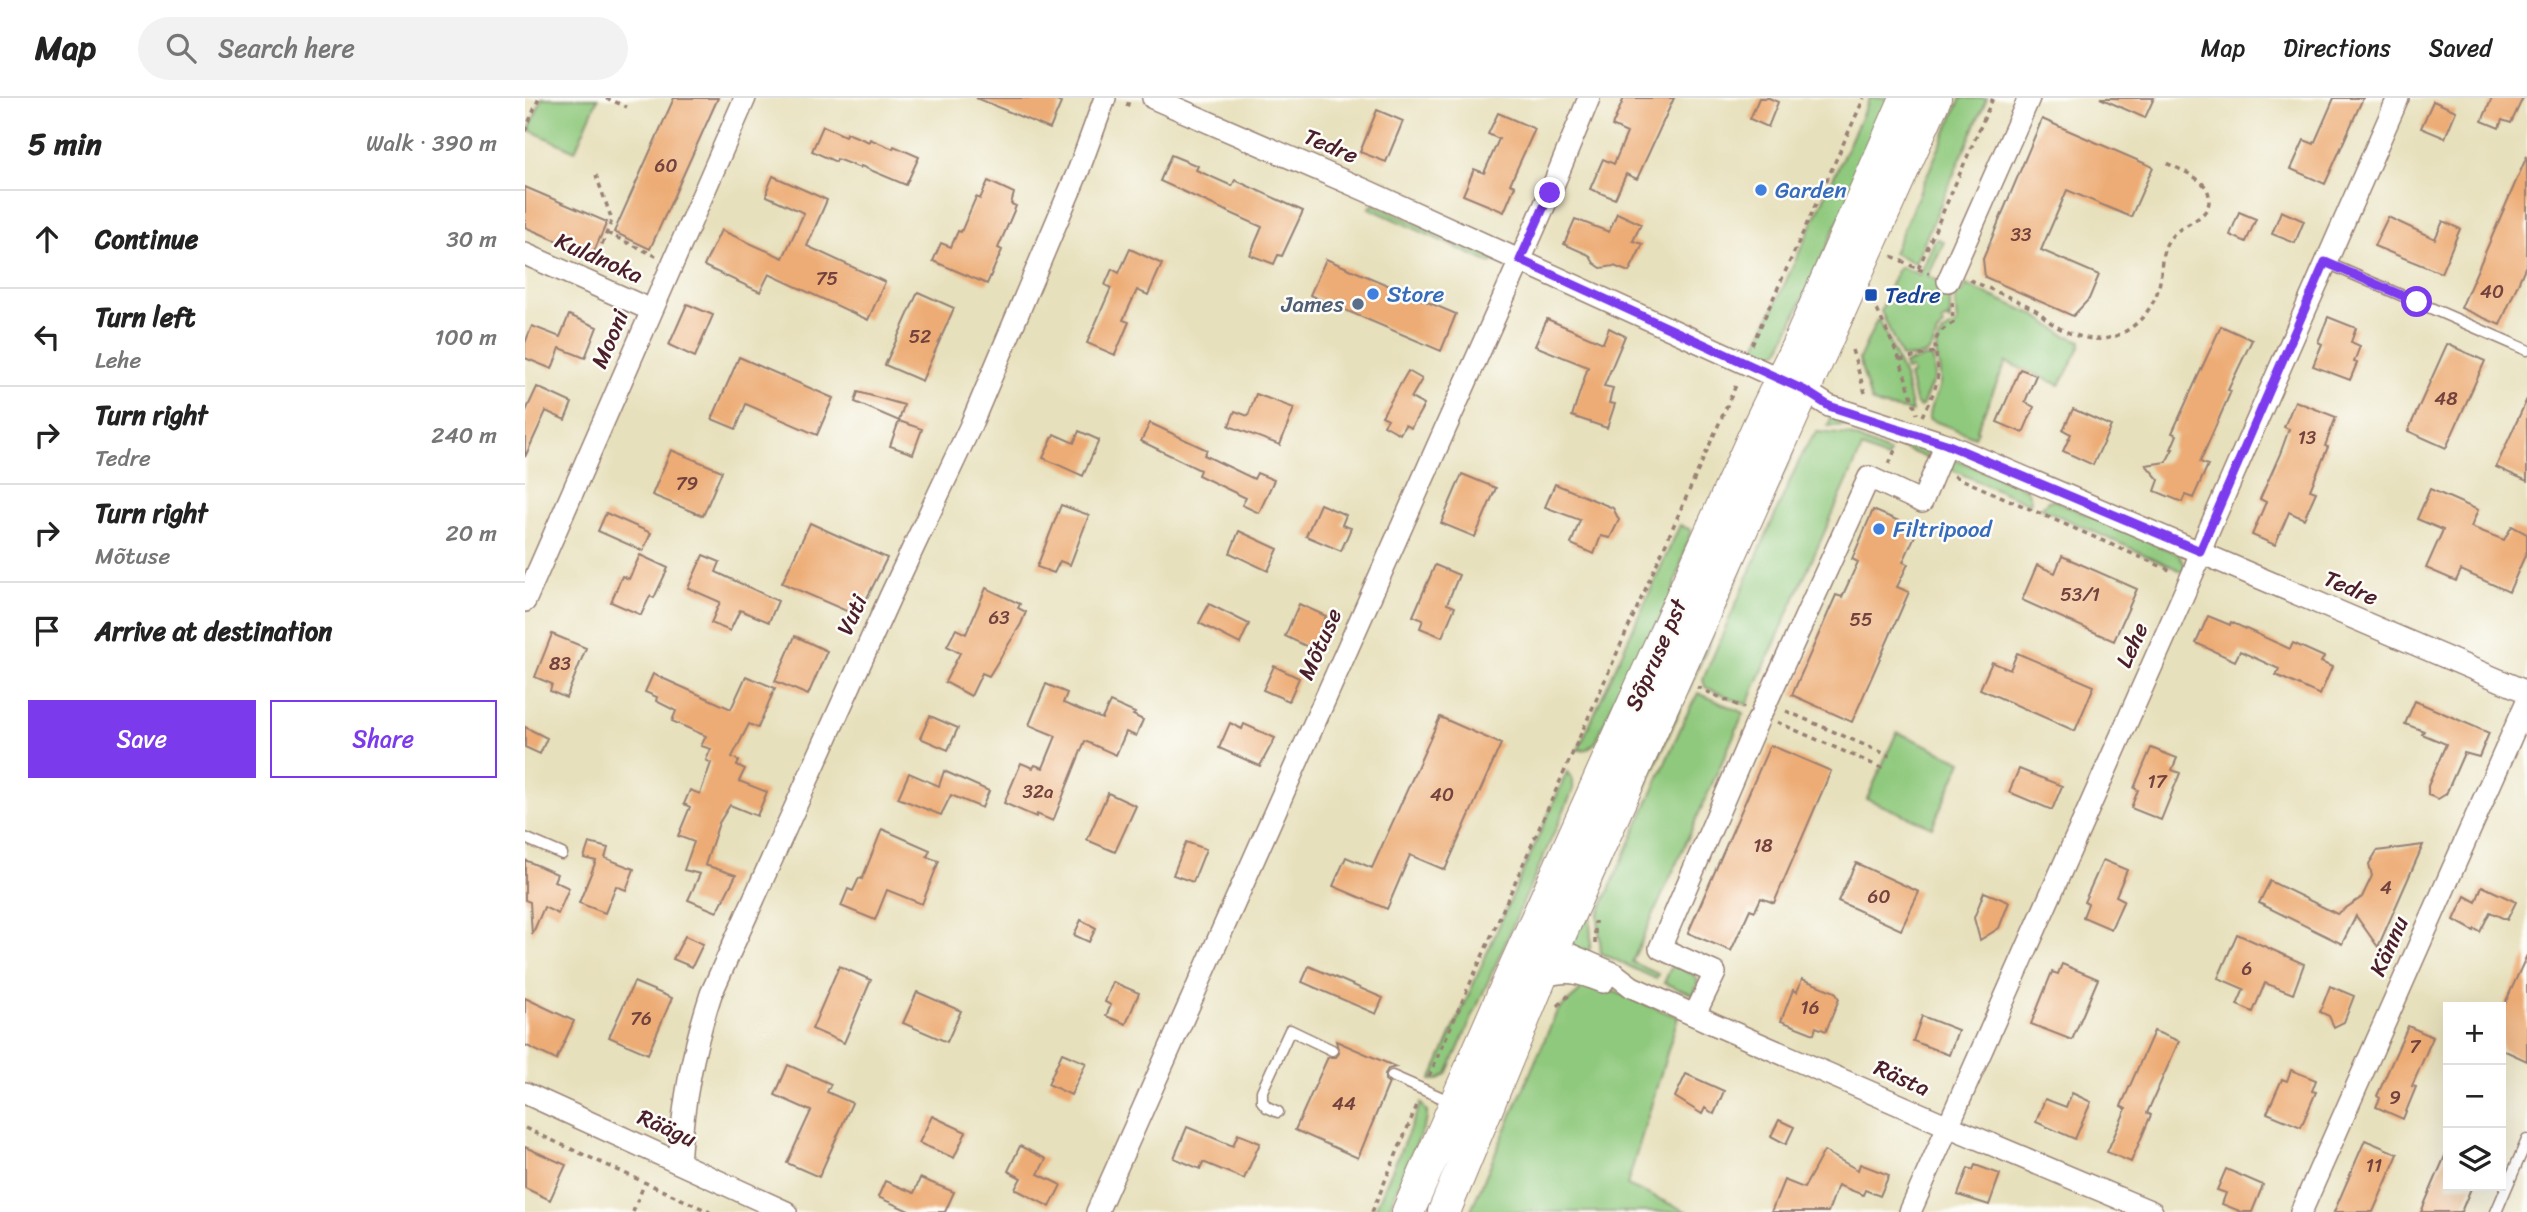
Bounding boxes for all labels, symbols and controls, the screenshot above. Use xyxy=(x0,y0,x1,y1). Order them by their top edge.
search box xyxy=(138,17,628,80)
text: Map xyxy=(35,19,96,77)
text: Search here xyxy=(218,25,355,71)
text: Map xyxy=(2201,27,2245,69)
text: Directions xyxy=(2283,27,2391,69)
text: Saved xyxy=(2429,27,2492,69)
icon: search xyxy=(162,29,200,67)
street label: Tedre xyxy=(1297,116,1365,176)
text: 5 min xyxy=(28,117,102,171)
text: Walk · 390 m xyxy=(366,123,497,164)
house number: 60 xyxy=(655,149,677,182)
place label: Garden xyxy=(1775,170,1847,211)
route end xyxy=(1534,177,1565,208)
marker: Garden xyxy=(1753,182,1769,198)
text: Continue xyxy=(95,216,198,262)
house number: 33 xyxy=(2011,218,2032,251)
text: 30 m xyxy=(446,219,497,260)
icon: ahead xyxy=(28,220,66,258)
street label: Kuldnoka xyxy=(548,220,650,296)
house number: 75 xyxy=(816,262,839,295)
place label: Store xyxy=(1387,274,1445,315)
place label: Tedre xyxy=(1885,275,1941,316)
house number: 40 xyxy=(2480,275,2504,308)
place label: James xyxy=(1281,284,1344,325)
marker: Store xyxy=(1365,286,1381,302)
route start xyxy=(2401,286,2432,317)
marker: Tedre xyxy=(1863,287,1879,303)
text: Turn left xyxy=(95,294,195,340)
marker: James xyxy=(1350,296,1366,312)
street label: Mooni xyxy=(579,302,641,375)
text: 100 m xyxy=(434,317,497,358)
icon: left xyxy=(28,318,66,356)
house number: 52 xyxy=(909,320,931,353)
text: Lehe xyxy=(95,340,141,381)
house number: 48 xyxy=(2434,382,2458,415)
text: Turn right xyxy=(95,392,208,438)
text: 240 m xyxy=(431,415,497,456)
icon: right xyxy=(28,416,66,454)
house number: 13 xyxy=(2298,421,2317,454)
text: Tedre xyxy=(95,438,151,479)
house number: 79 xyxy=(676,467,698,500)
text: Turn right xyxy=(95,490,208,536)
place label: Filtripood xyxy=(1893,509,1993,550)
text: 20 m xyxy=(446,513,497,554)
icon: right xyxy=(28,514,66,552)
marker: Filtripood xyxy=(1871,521,1887,537)
text: Mõtuse xyxy=(95,536,170,577)
street label: Tedre xyxy=(2317,558,2385,618)
house number: 53/1 xyxy=(2060,578,2100,611)
street label: Vuti xyxy=(825,587,880,642)
street label: Sõpruse pst xyxy=(1613,591,1700,718)
house number: 63 xyxy=(988,601,1010,634)
street label: Mõtuse xyxy=(1286,601,1354,687)
house number: 55 xyxy=(1849,603,1873,636)
text: Arrive at destination xyxy=(95,608,332,654)
icon: arrive xyxy=(28,612,66,650)
street label: Lehe xyxy=(2104,615,2160,674)
house number: 83 xyxy=(549,647,572,680)
button: Save xyxy=(28,700,256,778)
button: Share xyxy=(270,700,497,778)
house number: 17 xyxy=(2147,765,2168,798)
house number: 32a xyxy=(1023,775,1054,808)
house number: 40 xyxy=(1430,778,1454,811)
house number: 18 xyxy=(1753,829,1773,862)
house number: 4 xyxy=(2380,871,2392,904)
house number: 60 xyxy=(1868,880,1890,913)
street label: Kännu xyxy=(2358,908,2421,983)
house number: 6 xyxy=(2242,952,2252,985)
house number: 16 xyxy=(1801,991,1819,1024)
house number: 76 xyxy=(630,1002,652,1035)
map controls xyxy=(2443,1002,2506,1191)
button: + xyxy=(2443,1002,2506,1065)
house number: 7 xyxy=(2410,1030,2422,1063)
street label: Rästa xyxy=(1867,1048,1937,1108)
button: − xyxy=(2443,1065,2506,1128)
house number: 9 xyxy=(2389,1081,2401,1114)
house number: 44 xyxy=(1332,1087,1356,1120)
street label: Räägu xyxy=(631,1097,704,1159)
button: layers xyxy=(2443,1128,2506,1191)
house number: 11 xyxy=(2366,1149,2382,1182)

